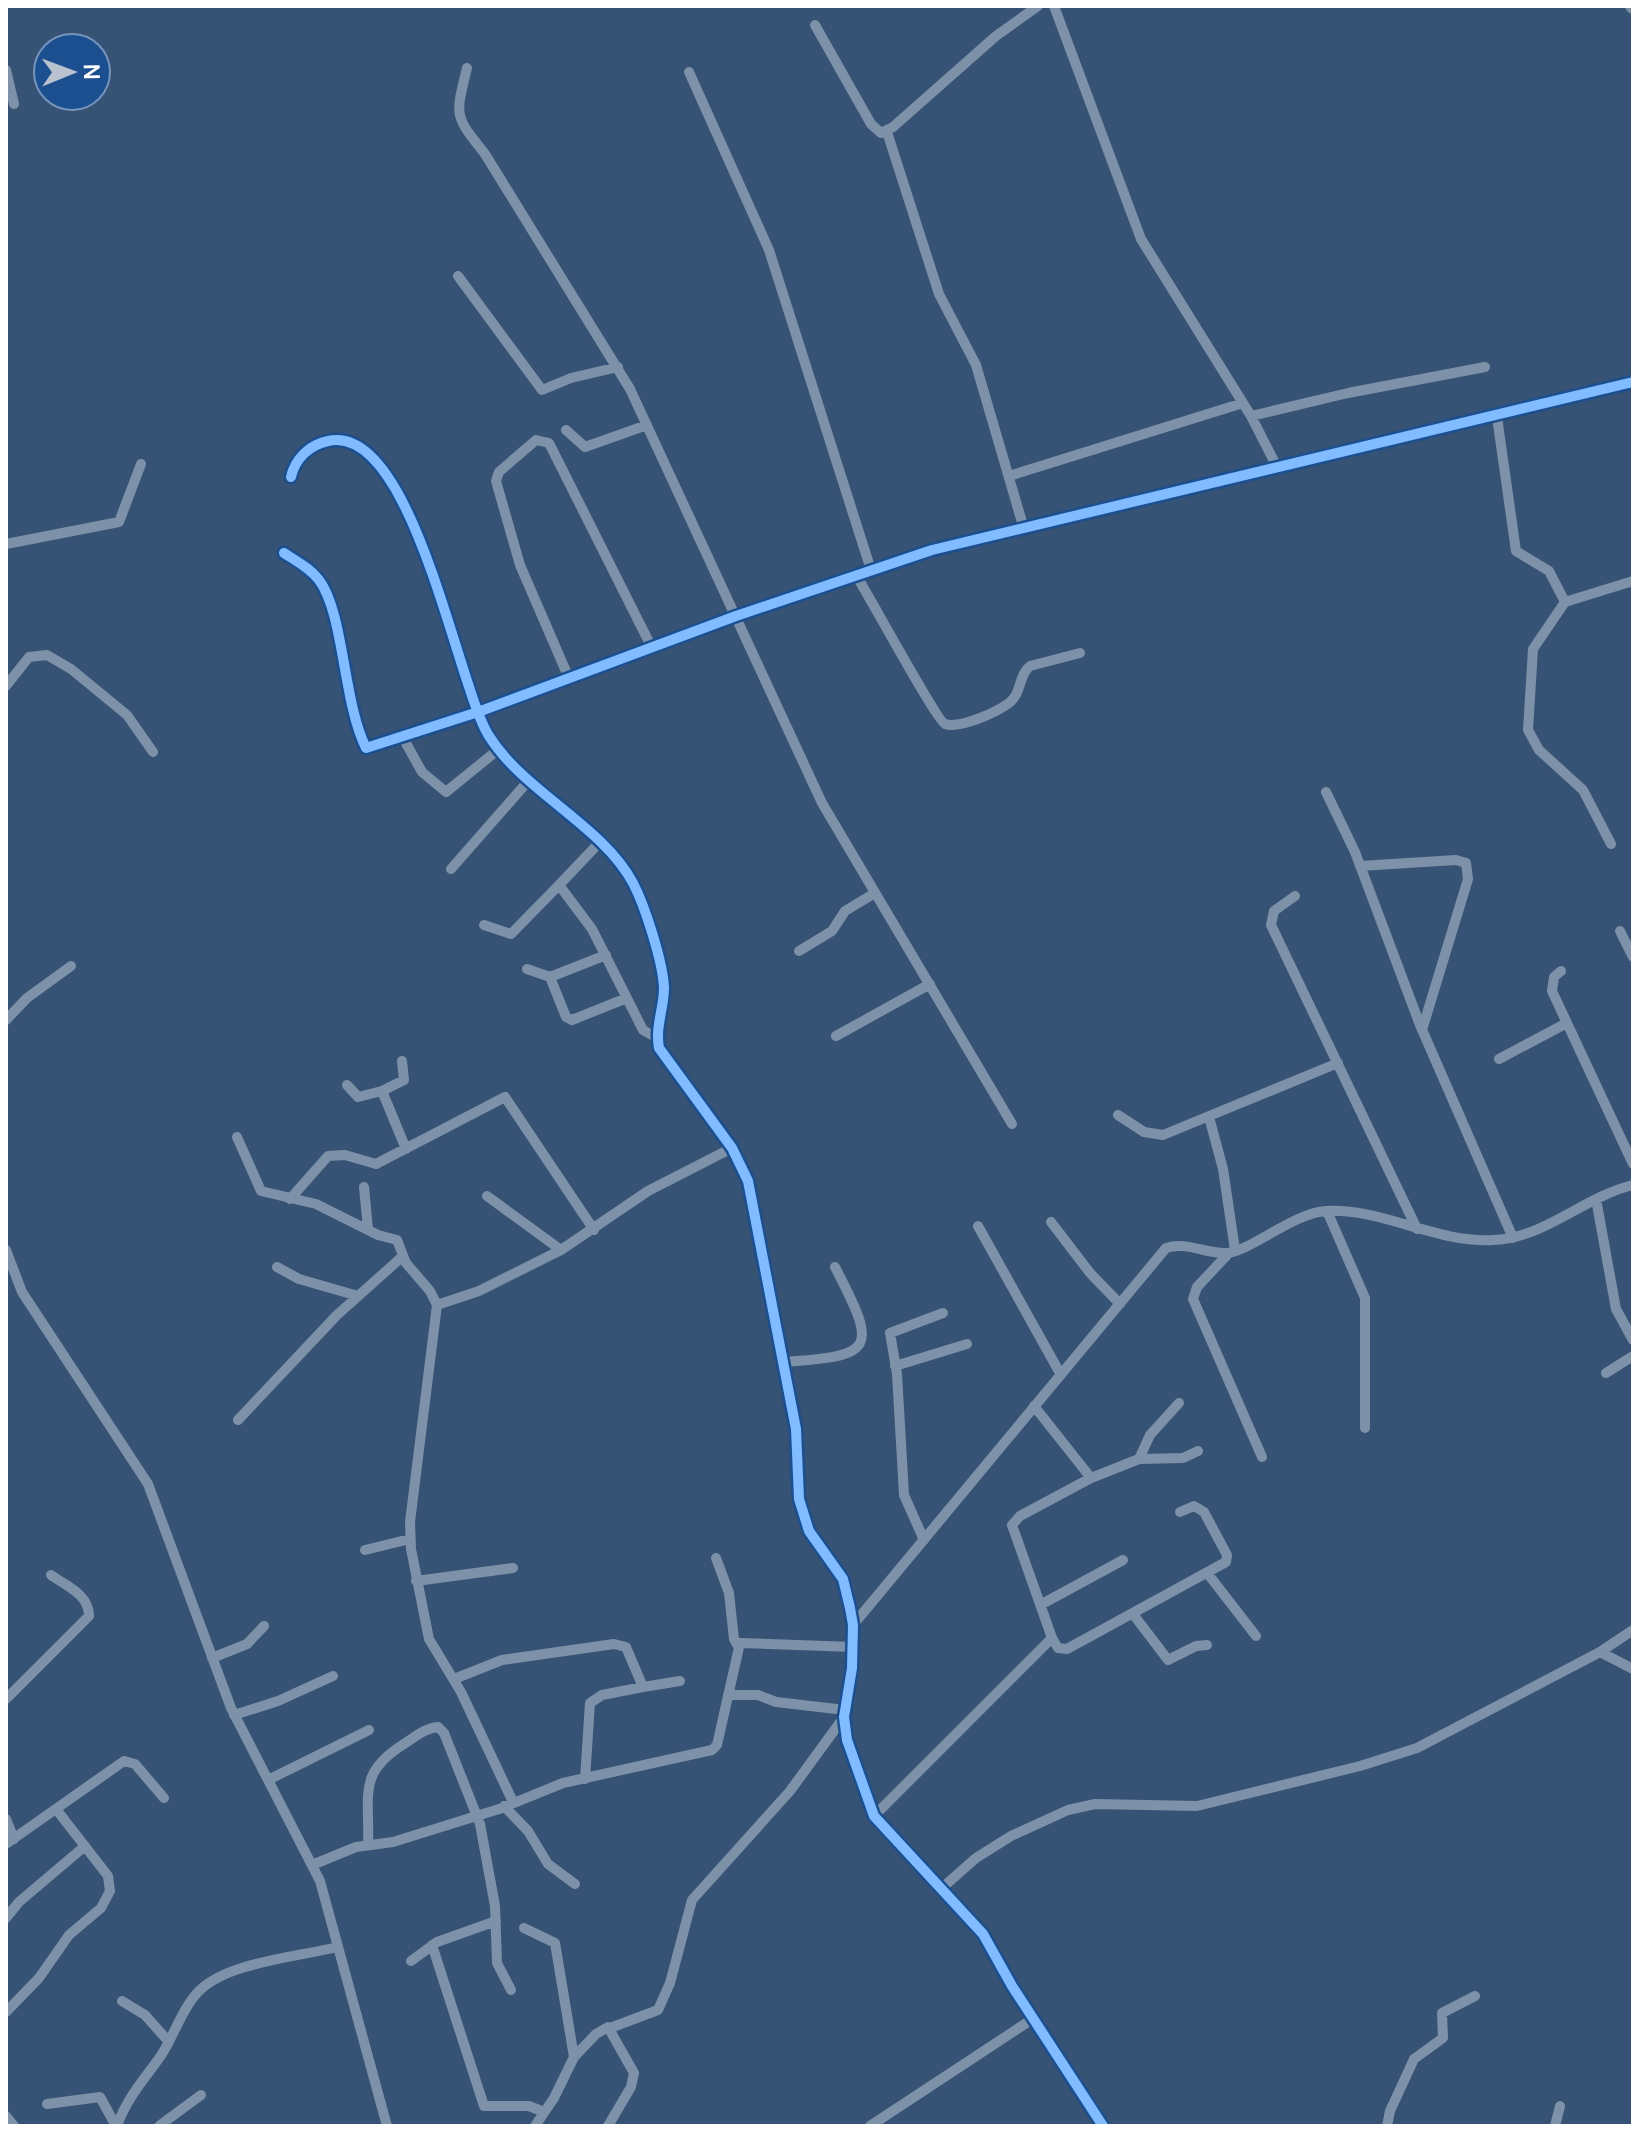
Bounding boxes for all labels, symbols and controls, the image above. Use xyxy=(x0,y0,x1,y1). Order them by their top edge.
north arrow xyxy=(32,32,112,112)
text: N xyxy=(77,63,107,80)

